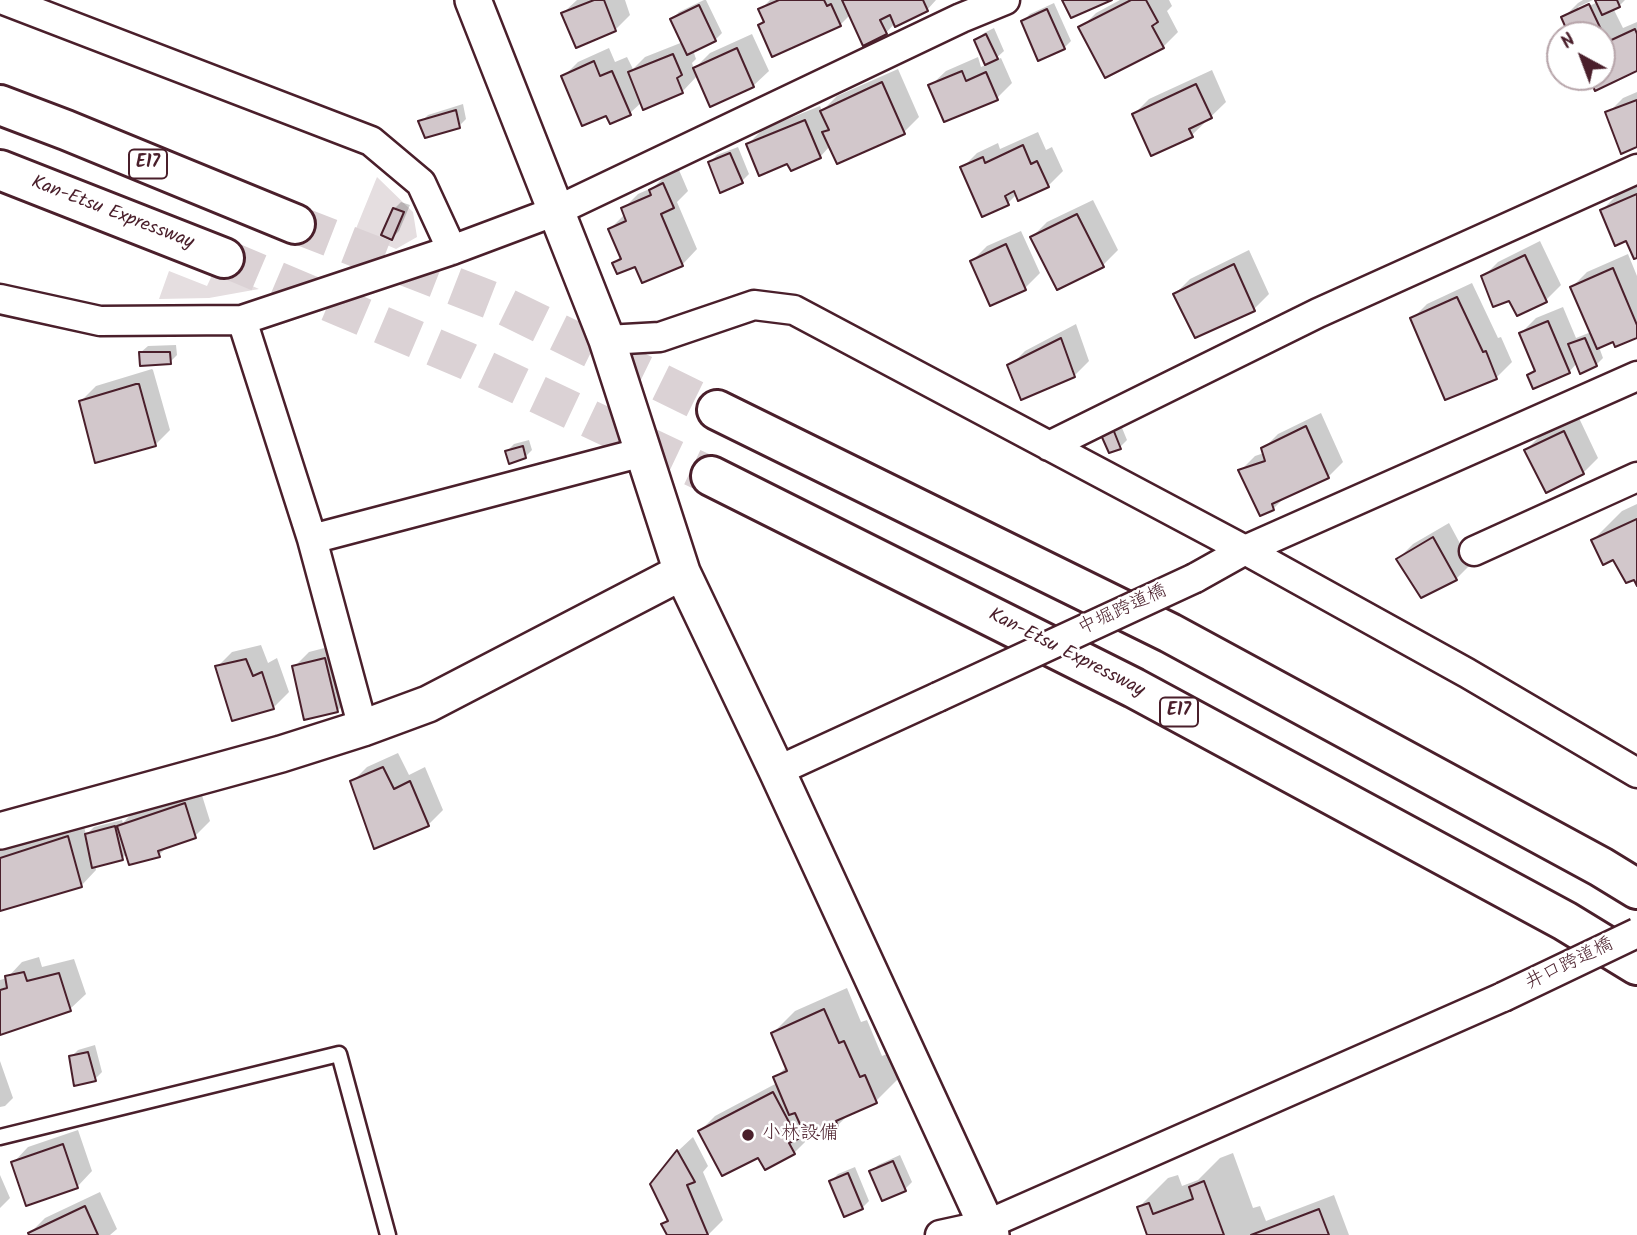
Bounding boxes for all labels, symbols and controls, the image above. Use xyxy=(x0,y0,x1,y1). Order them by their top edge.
north arrow xyxy=(1546,21,1616,91)
text: N xyxy=(1554,26,1583,57)
road number: E17 xyxy=(129,149,167,178)
street label: Kan-Etsu Expressway xyxy=(28,172,196,256)
street label: 中堀跨道橋 xyxy=(1075,581,1171,641)
street label: Kan-Etsu Expressway xyxy=(984,605,1148,703)
road number: E17 xyxy=(1160,698,1198,726)
street label: 井口跨道橋 xyxy=(1522,934,1618,996)
place label: 小林設備 xyxy=(762,1124,838,1146)
marker: 小林設備 xyxy=(740,1127,756,1143)

